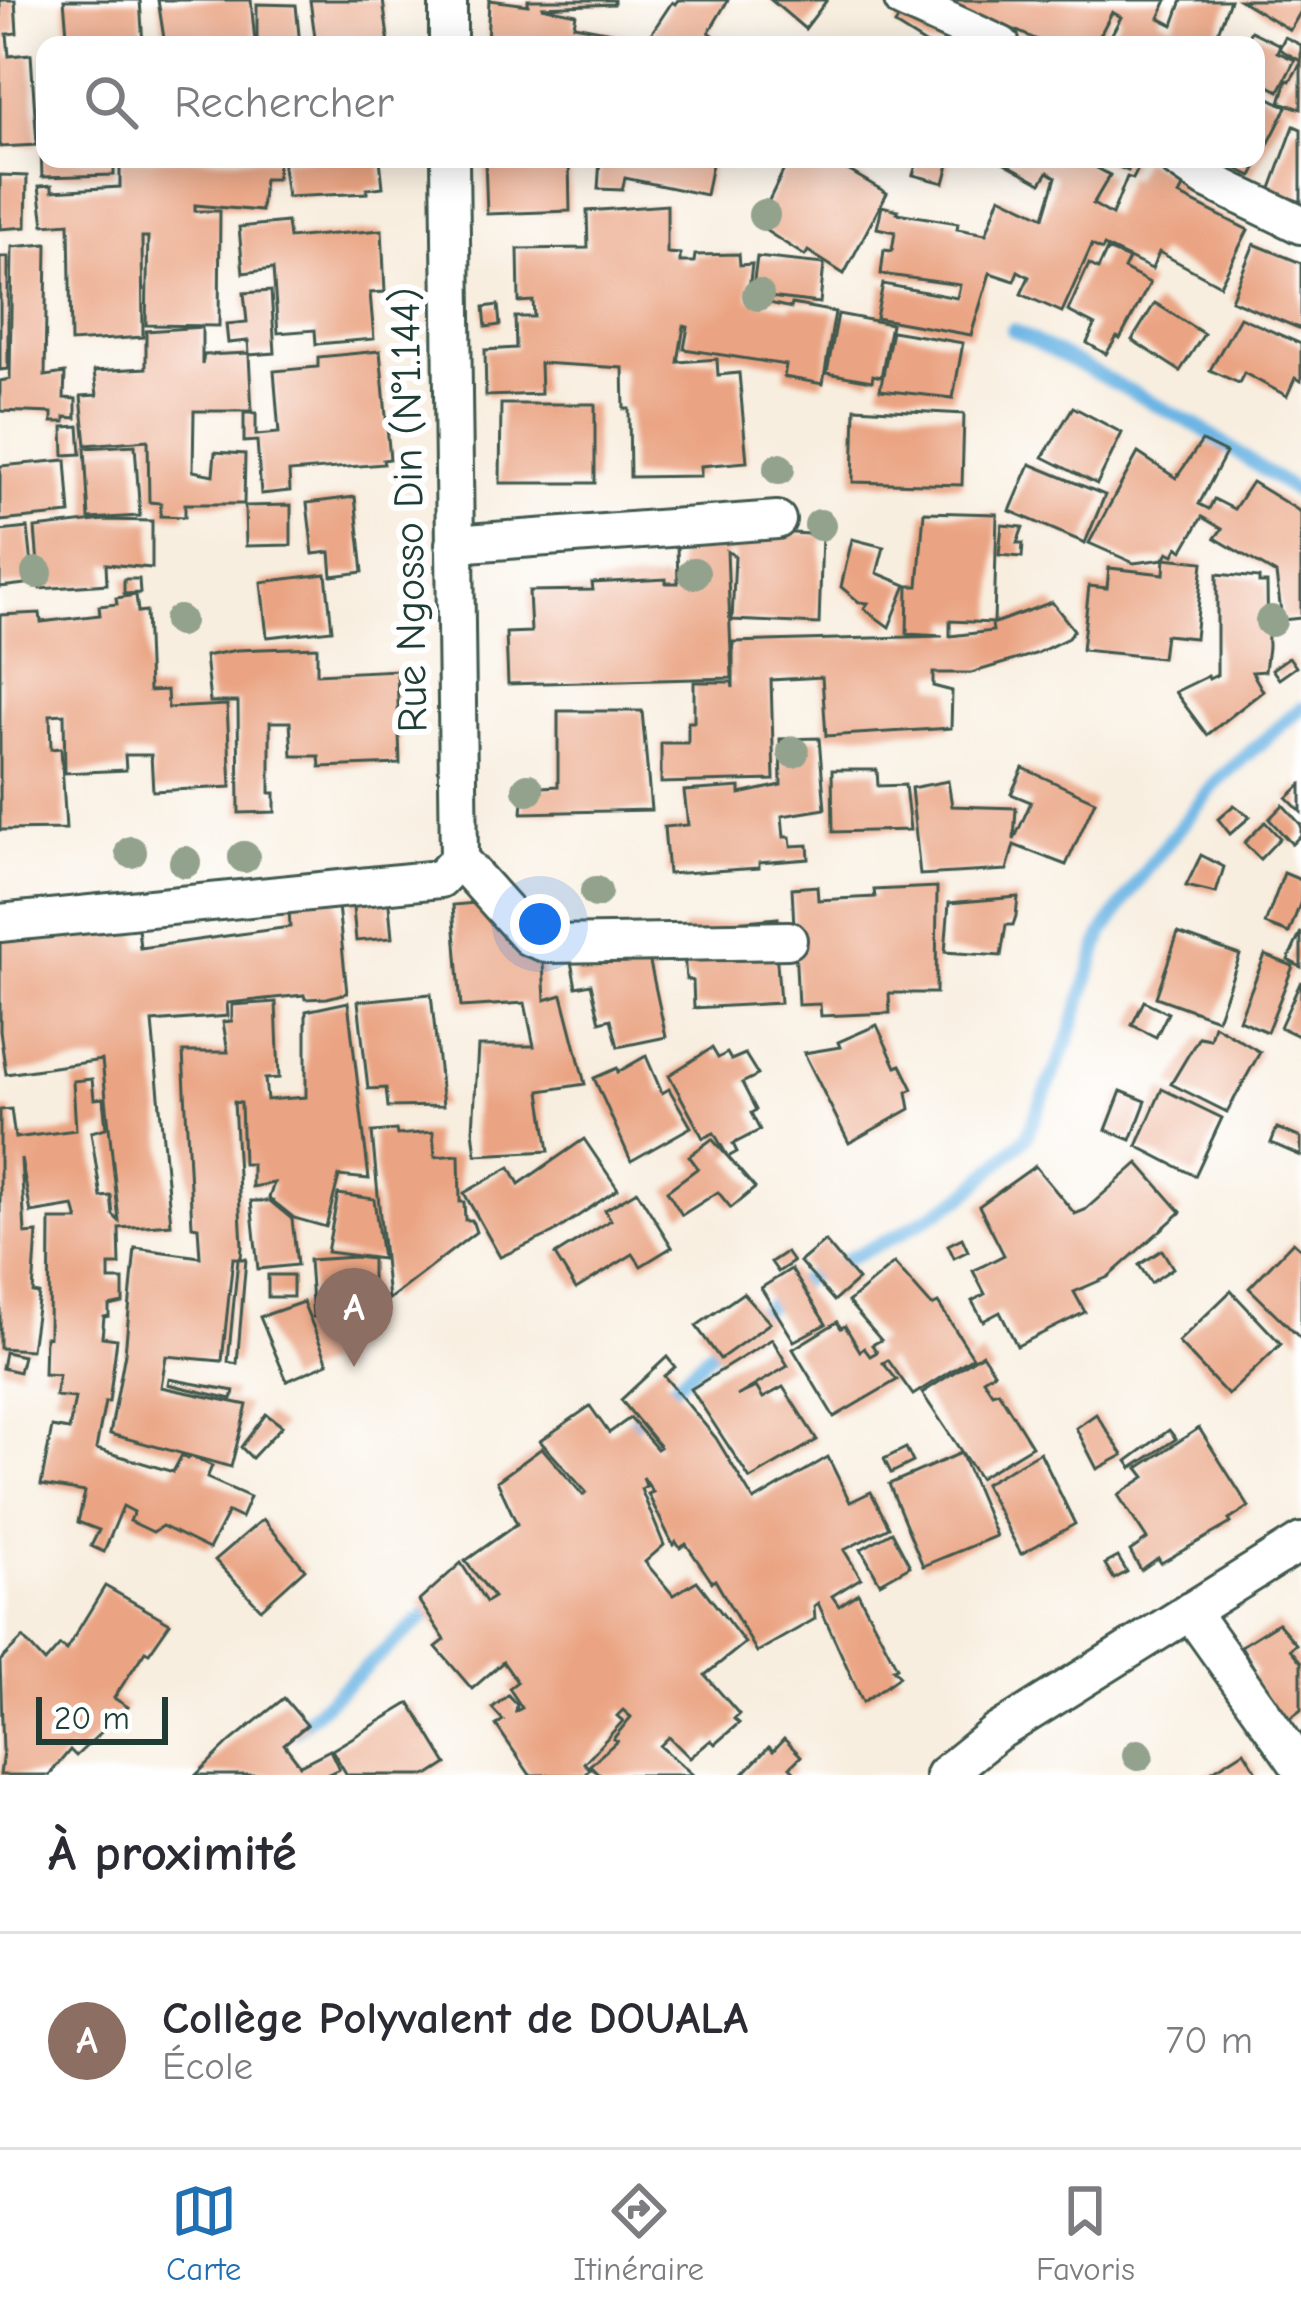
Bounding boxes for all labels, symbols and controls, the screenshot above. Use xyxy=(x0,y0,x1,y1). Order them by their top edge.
search box xyxy=(36,36,1265,168)
icon: search xyxy=(78,69,144,135)
text: Rechercher xyxy=(174,76,394,128)
street label: Rue Ngosso Din (N°1.144) xyxy=(381,287,437,733)
your location xyxy=(510,894,570,954)
pin: A xyxy=(315,1268,393,1367)
scale bar xyxy=(36,1691,168,1744)
text: 20 m xyxy=(54,1699,130,1737)
text: À proximité xyxy=(48,1824,297,1883)
text: Collège Polyvalent de DOUALA xyxy=(162,1992,748,2044)
text: A xyxy=(76,2018,98,2063)
text: 70 m xyxy=(1166,2018,1253,2063)
text: École xyxy=(162,2044,253,2089)
tab: Carte xyxy=(166,2178,241,2288)
tab: Itinéraire xyxy=(573,2178,704,2288)
tab: Favoris xyxy=(1036,2178,1135,2288)

